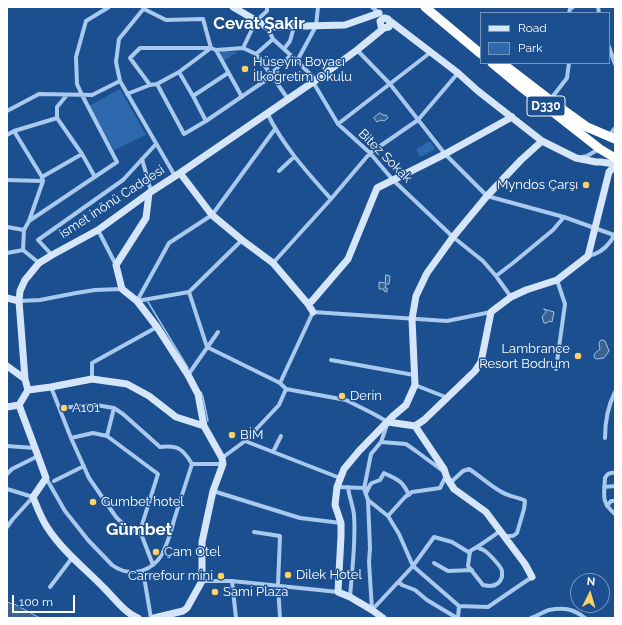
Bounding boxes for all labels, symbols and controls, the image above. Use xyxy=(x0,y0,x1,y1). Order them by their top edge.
legend xyxy=(480,12,610,64)
district label: Cevat Şakir xyxy=(213,14,305,34)
text: Road xyxy=(518,21,547,35)
text: Park xyxy=(518,41,543,55)
place label: Hüseyin Boyacı İlköğretim Okulu xyxy=(253,54,352,85)
marker: Hüseyin Boyacı İlköğretim Okulu xyxy=(240,64,250,74)
road number: D330 xyxy=(527,96,565,116)
street label: Bitez Sokak xyxy=(355,126,415,186)
street label: ismet inönü Caddesi xyxy=(57,162,167,242)
place label: Myndos Çarşı xyxy=(497,177,578,193)
marker: Myndos Çarşı xyxy=(581,180,591,190)
place label: Lambrance Resort Bodrum xyxy=(479,341,570,372)
marker: Lambrance Resort Bodrum xyxy=(573,351,583,361)
place label: Derin xyxy=(350,388,382,404)
marker: Derin xyxy=(337,391,347,401)
place label: A101 xyxy=(72,400,100,416)
marker: A101 xyxy=(59,403,69,413)
place label: BİM xyxy=(240,427,263,443)
marker: BİM xyxy=(227,430,237,440)
place label: Gumbet hotel xyxy=(101,494,184,510)
marker: Gumbet hotel xyxy=(88,497,98,507)
district label: Gümbet xyxy=(106,520,172,540)
place label: Çam Otel xyxy=(164,544,220,560)
marker: Çam Otel xyxy=(151,547,161,557)
place label: Dilek Hotel xyxy=(296,567,362,583)
place label: Carrefour mini xyxy=(128,568,213,584)
marker: Dilek Hotel xyxy=(283,570,293,580)
marker: Carrefour mini xyxy=(216,571,226,581)
north arrow xyxy=(570,573,610,613)
text: N xyxy=(586,575,596,588)
place label: Sami Plaza xyxy=(223,584,288,600)
scale bar xyxy=(14,587,77,613)
marker: Sami Plaza xyxy=(210,587,220,597)
text: 100 m xyxy=(19,595,53,609)

